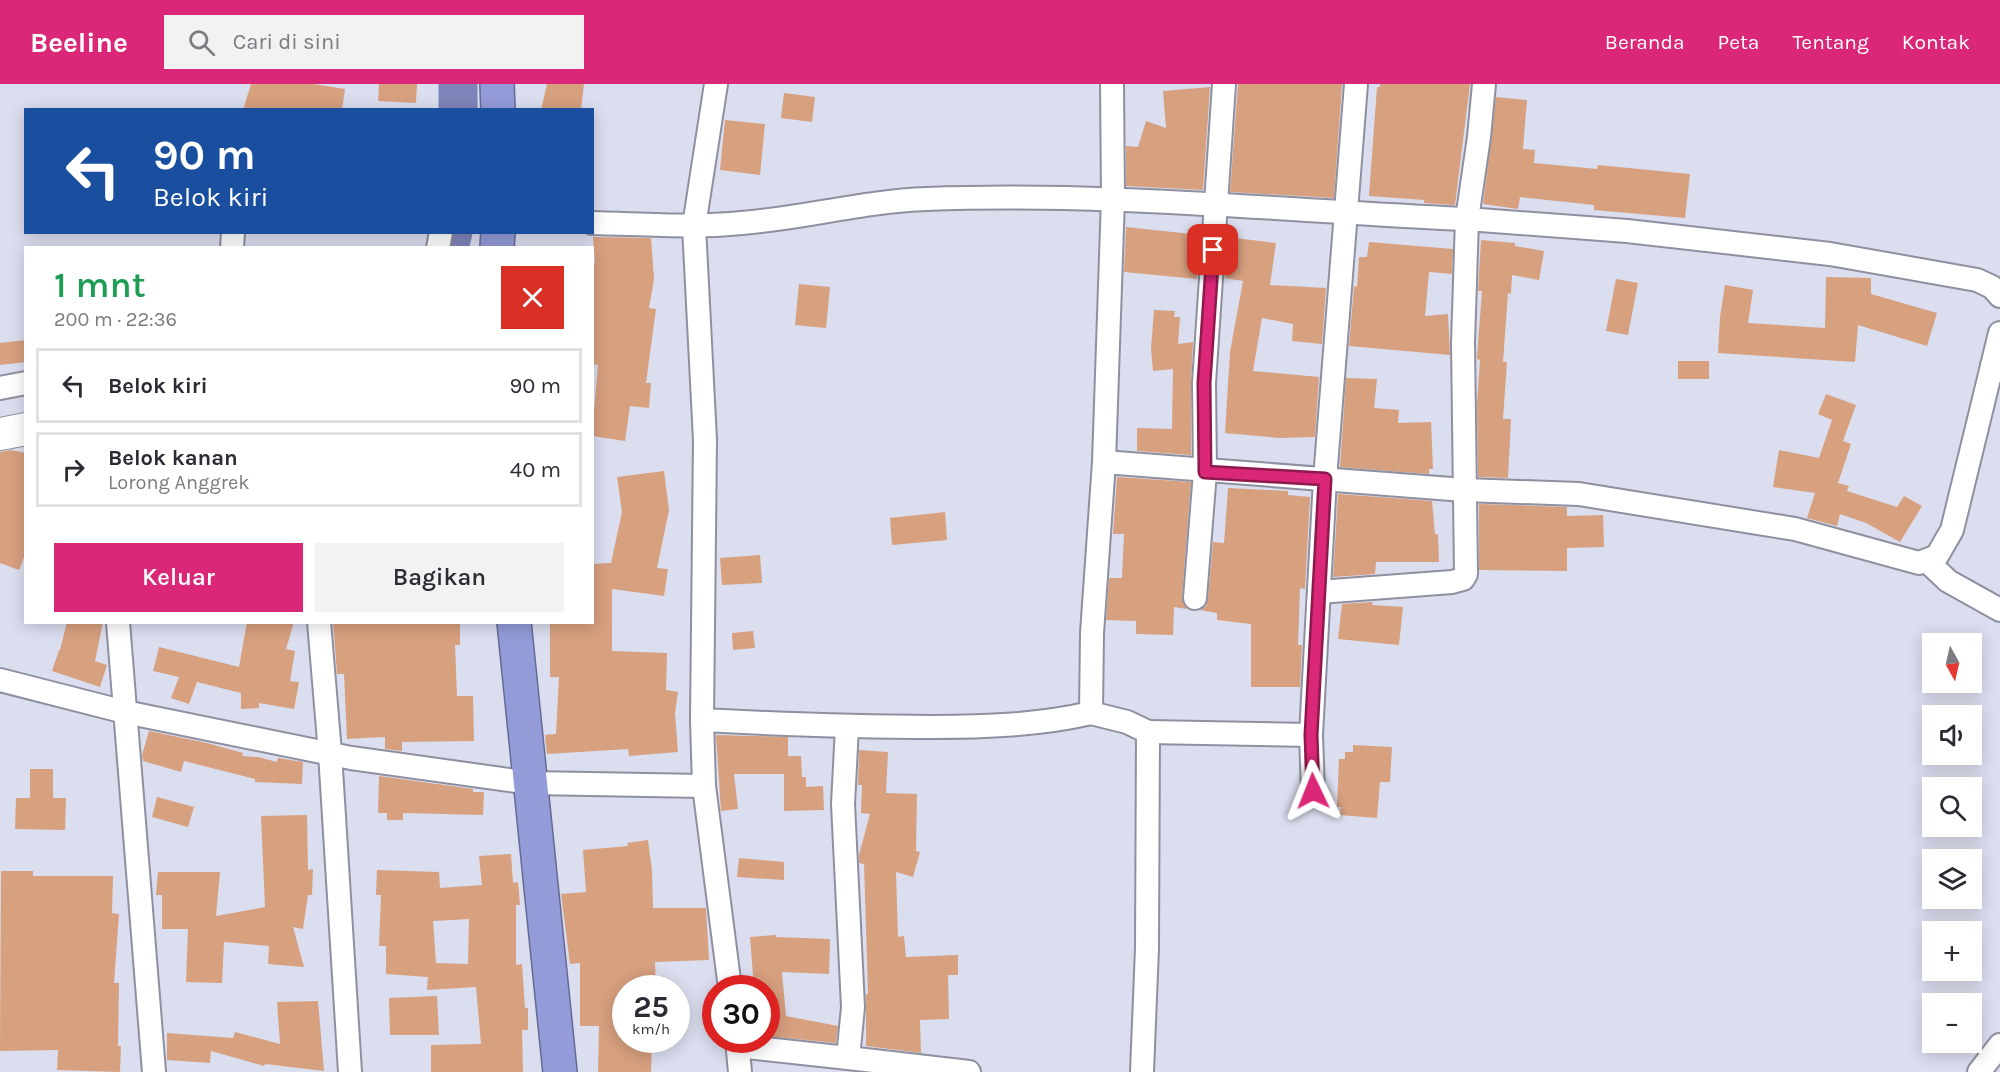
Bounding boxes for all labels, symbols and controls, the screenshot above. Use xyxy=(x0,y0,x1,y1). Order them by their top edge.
search box xyxy=(164,15,584,69)
text: Beeline xyxy=(30,26,128,59)
icon: search xyxy=(185,26,218,59)
text: Cari di sini xyxy=(233,29,341,55)
text: Beranda xyxy=(1605,30,1685,54)
text: Peta xyxy=(1718,30,1759,54)
text: Tentang xyxy=(1792,30,1869,54)
text: Kontak xyxy=(1902,30,1970,54)
text: 90 m xyxy=(153,130,256,180)
icon: left xyxy=(54,132,132,210)
text: Belok kiri xyxy=(153,181,269,213)
pin xyxy=(1187,224,1238,275)
icon: arrive xyxy=(1196,233,1229,266)
text: 1 mnt xyxy=(54,264,146,306)
button: close xyxy=(501,266,564,329)
text: 200 m · 22:36 xyxy=(54,308,177,331)
icon: left xyxy=(57,369,90,402)
text: Belok kiri xyxy=(108,373,208,399)
text: 90 m xyxy=(509,373,561,399)
text: Belok kanan xyxy=(108,445,238,471)
icon: right xyxy=(57,453,90,486)
text: 40 m xyxy=(510,457,561,483)
text: Lorong Anggrek xyxy=(108,471,249,494)
button: Keluar xyxy=(54,543,303,612)
button: Bagikan xyxy=(315,543,564,612)
north arrow xyxy=(1922,633,1982,693)
map controls xyxy=(1922,633,1982,1053)
button: sound xyxy=(1922,705,1982,765)
position arrow xyxy=(1281,759,1345,823)
button: search xyxy=(1922,777,1982,837)
button: layers xyxy=(1922,849,1982,909)
button: + xyxy=(1922,921,1982,981)
speed limit sign: 30 xyxy=(702,975,780,1053)
text: 25 xyxy=(633,989,669,1025)
button: − xyxy=(1922,993,1982,1053)
text: km/h xyxy=(632,1020,670,1038)

